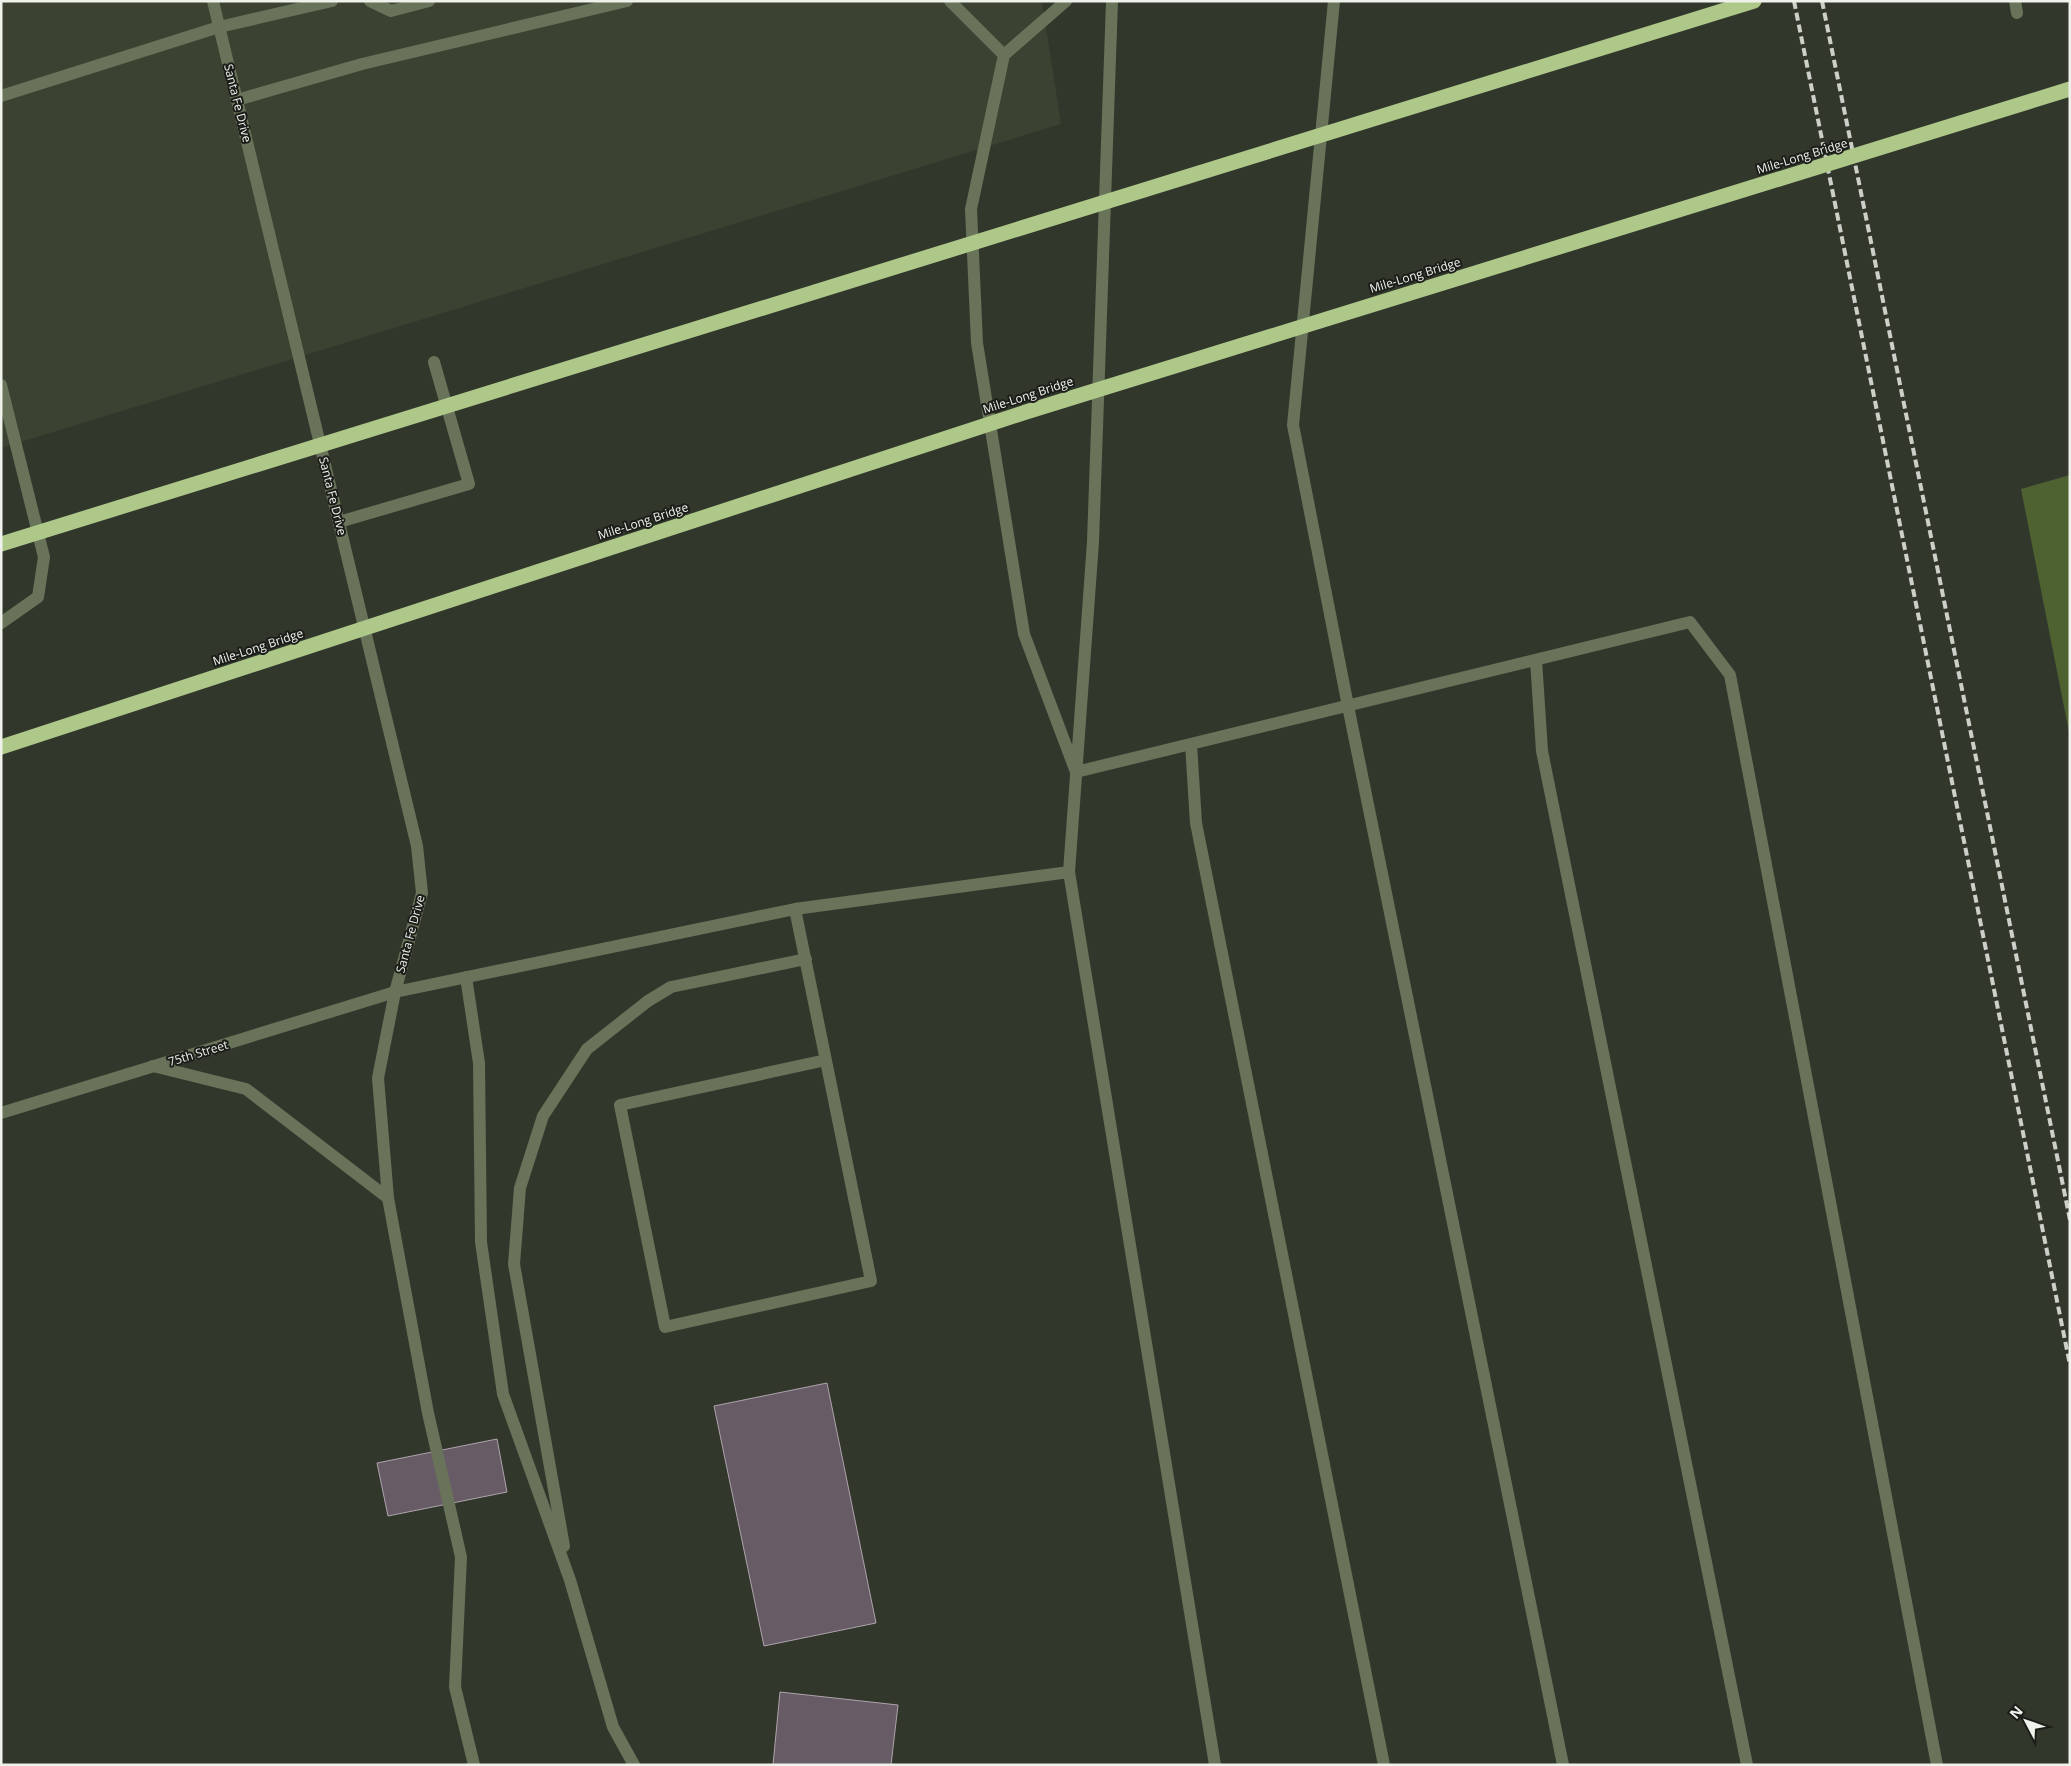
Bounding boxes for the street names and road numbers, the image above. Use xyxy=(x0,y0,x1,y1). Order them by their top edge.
street label: Santa Fe Drive xyxy=(220,62,256,144)
street label: Mile-Long Bridge xyxy=(1754,134,1850,178)
street label: Mile-Long Bridge xyxy=(1367,253,1463,297)
street label: Mile-Long Bridge xyxy=(981,372,1076,418)
street label: Santa Fe Drive xyxy=(315,455,351,537)
street label: Mile-Long Bridge xyxy=(596,498,691,544)
street label: Mile-Long Bridge xyxy=(211,624,306,670)
street label: Santa Fe Drive xyxy=(391,893,429,975)
street label: 75th Street xyxy=(166,1036,230,1070)

